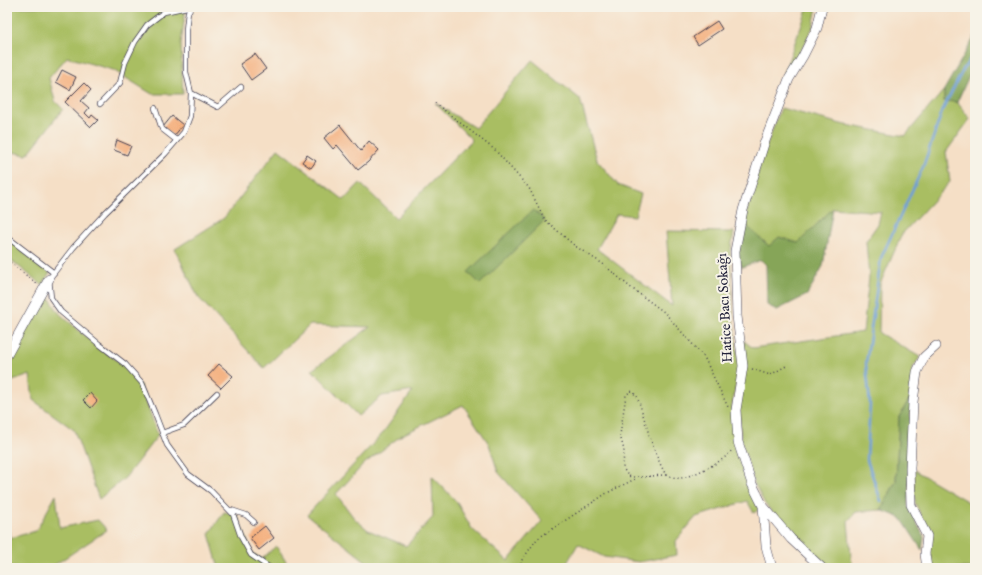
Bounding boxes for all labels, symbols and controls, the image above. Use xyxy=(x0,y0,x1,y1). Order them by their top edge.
street label: Hatice Bacı Sokağı xyxy=(713,252,737,363)

